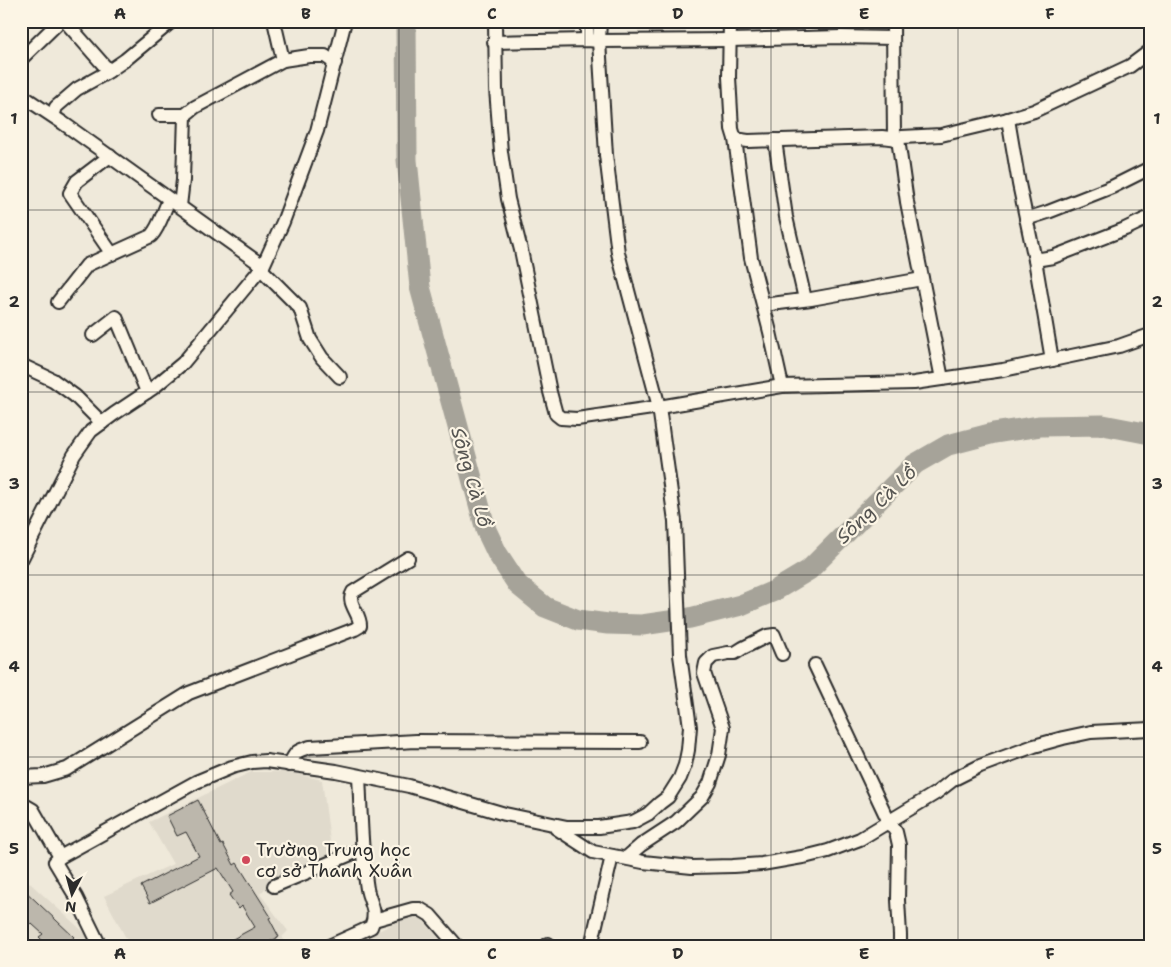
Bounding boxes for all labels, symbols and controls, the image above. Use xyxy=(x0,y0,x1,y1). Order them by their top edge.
text: A xyxy=(114,3,126,24)
text: B xyxy=(301,3,311,24)
text: C xyxy=(487,3,497,24)
text: D xyxy=(672,3,684,24)
text: E xyxy=(859,3,869,24)
text: F xyxy=(1045,3,1055,24)
text: 1 xyxy=(10,108,18,129)
text: 1 xyxy=(1153,108,1161,129)
text: 2 xyxy=(8,291,20,312)
text: 2 xyxy=(1151,291,1163,312)
water label: Sông Cà Lồ xyxy=(445,424,498,530)
water label: Sông Cà Lồ xyxy=(831,459,922,549)
text: 3 xyxy=(8,473,20,494)
text: 3 xyxy=(1151,473,1163,494)
text: 4 xyxy=(8,656,20,677)
text: 4 xyxy=(1151,656,1163,677)
text: 5 xyxy=(9,838,19,859)
place label: Trường Trung học cơ sở Thanh Xuân xyxy=(256,838,412,883)
text: 5 xyxy=(1152,838,1162,859)
marker: Trường Trung học cơ sở Thanh Xuân xyxy=(240,854,252,866)
north arrow xyxy=(48,870,98,920)
text: N xyxy=(64,897,77,916)
text: A xyxy=(114,943,126,964)
text: B xyxy=(301,943,311,964)
text: C xyxy=(487,943,497,964)
text: D xyxy=(672,943,684,964)
text: E xyxy=(859,943,869,964)
text: F xyxy=(1045,943,1055,964)

